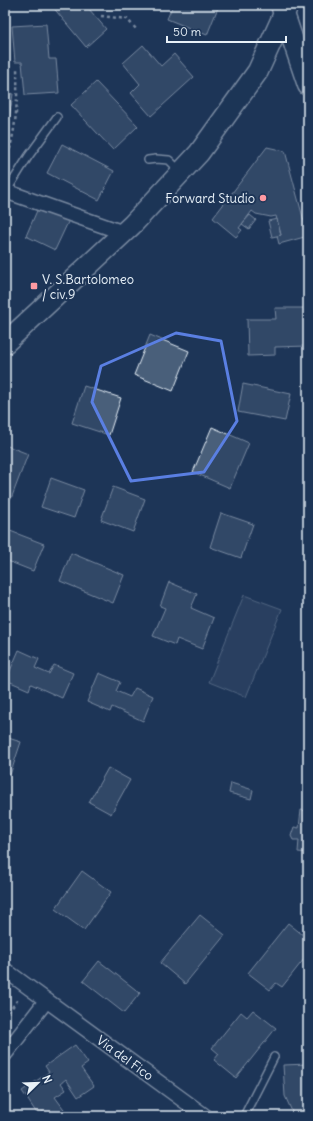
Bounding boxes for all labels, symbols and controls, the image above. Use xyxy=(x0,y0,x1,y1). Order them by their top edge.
scale bar xyxy=(167,18,286,44)
text: 50 m xyxy=(173,24,202,39)
place label: Forward Studio xyxy=(165,190,255,207)
marker: Forward Studio xyxy=(258,193,268,203)
place label: V. S.Bartolomeo / civ.9 xyxy=(42,271,134,303)
marker: V. S.Bartolomeo / civ.9 xyxy=(29,281,39,291)
street label: Via del Fico xyxy=(93,1032,157,1084)
north arrow xyxy=(18,1063,58,1103)
text: N xyxy=(39,1073,55,1085)

